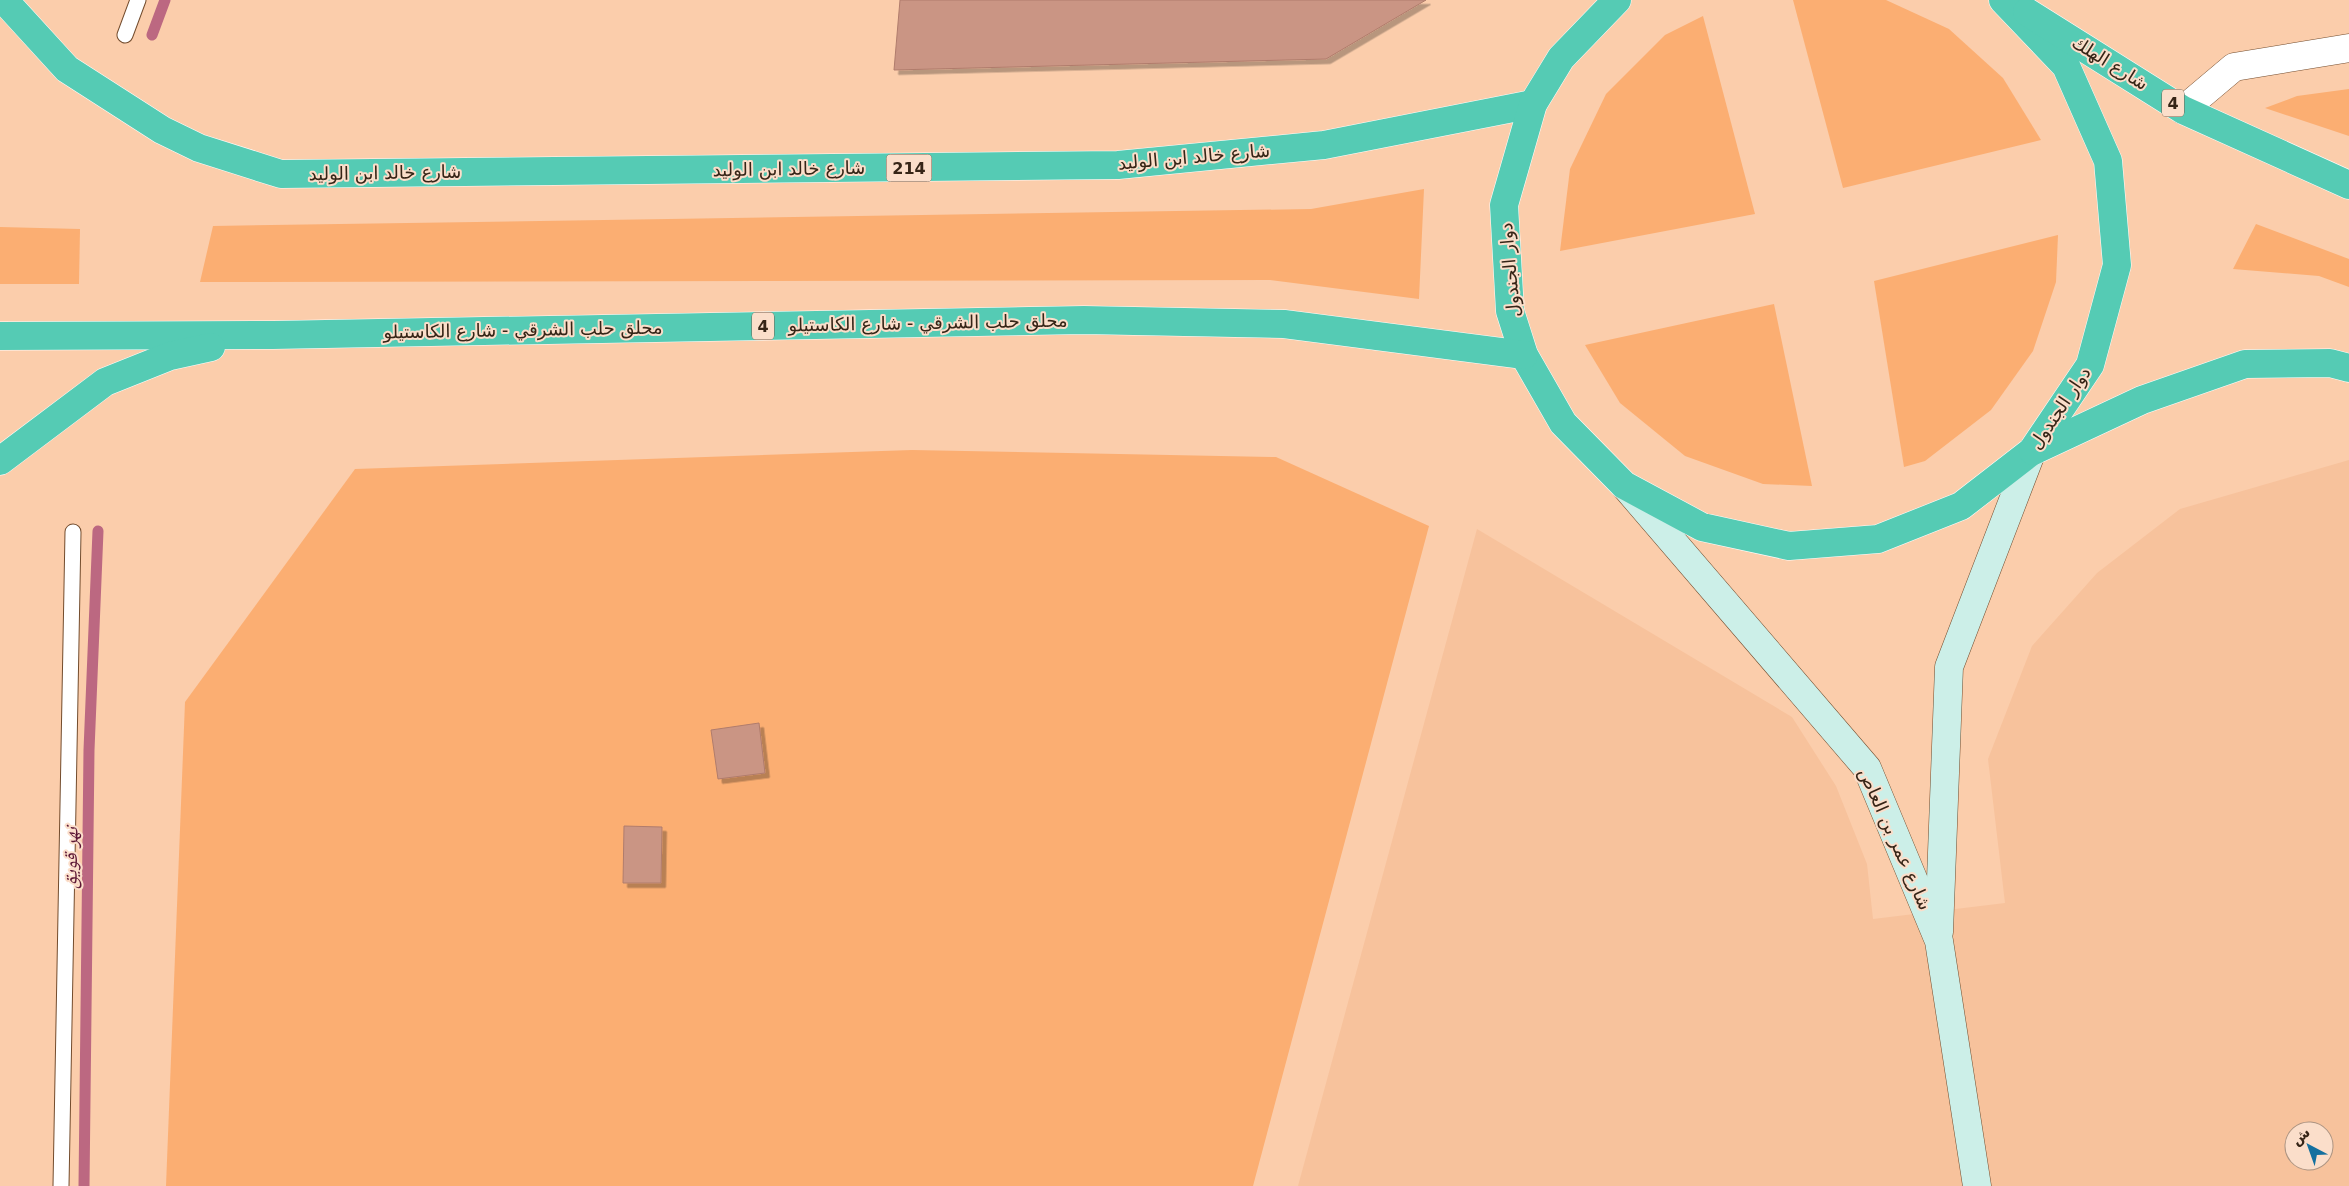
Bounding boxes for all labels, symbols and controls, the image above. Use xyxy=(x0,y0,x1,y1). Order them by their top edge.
street label: شارع الهلك xyxy=(2068,31,2152,95)
road number: 4 xyxy=(2162,90,2184,116)
street label: شارع خالد ابن الوليد xyxy=(1117,139,1271,175)
road number: 214 xyxy=(886,154,932,182)
street label: شارع خالد ابن الوليد xyxy=(713,157,865,181)
street label: شارع خالد ابن الوليد xyxy=(309,161,461,185)
street label: دوار الجندول xyxy=(1495,222,1525,318)
street label: محلق حلب الشرقي - شارع الكاستيلو xyxy=(787,310,1068,336)
road number: 4 xyxy=(752,312,774,340)
street label: محلق حلب الشرقي - شارع الكاستيلو xyxy=(382,317,663,343)
street label: دوار الجندول xyxy=(2024,363,2096,453)
street label: شارع عمر بن العاص xyxy=(1854,764,1936,914)
water label: نهر قويق xyxy=(58,824,83,889)
north arrow xyxy=(2284,1121,2334,1171)
text: ش xyxy=(2288,1124,2313,1149)

